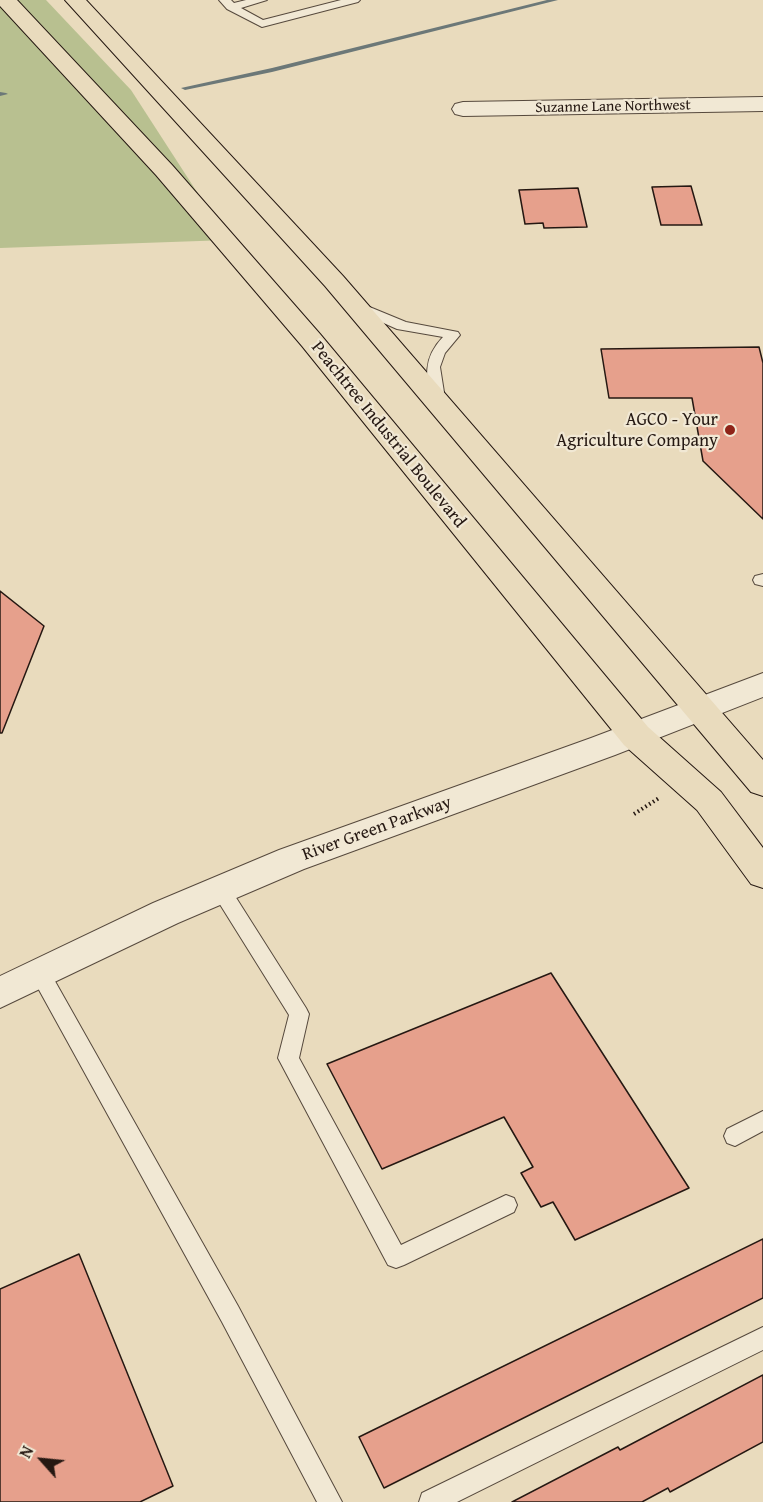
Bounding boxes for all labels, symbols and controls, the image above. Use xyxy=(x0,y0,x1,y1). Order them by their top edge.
street label: Suzanne Lane Northwest xyxy=(535,97,691,117)
street label: Peachtree Industrial Boulevard xyxy=(306,337,470,533)
place label: AGCO - Your Agriculture Company xyxy=(556,409,718,452)
marker: AGCO - Your Agriculture Company xyxy=(723,423,737,437)
street label: River Green Parkway xyxy=(299,792,455,866)
north arrow xyxy=(12,1430,72,1490)
text: N xyxy=(13,1442,39,1462)

